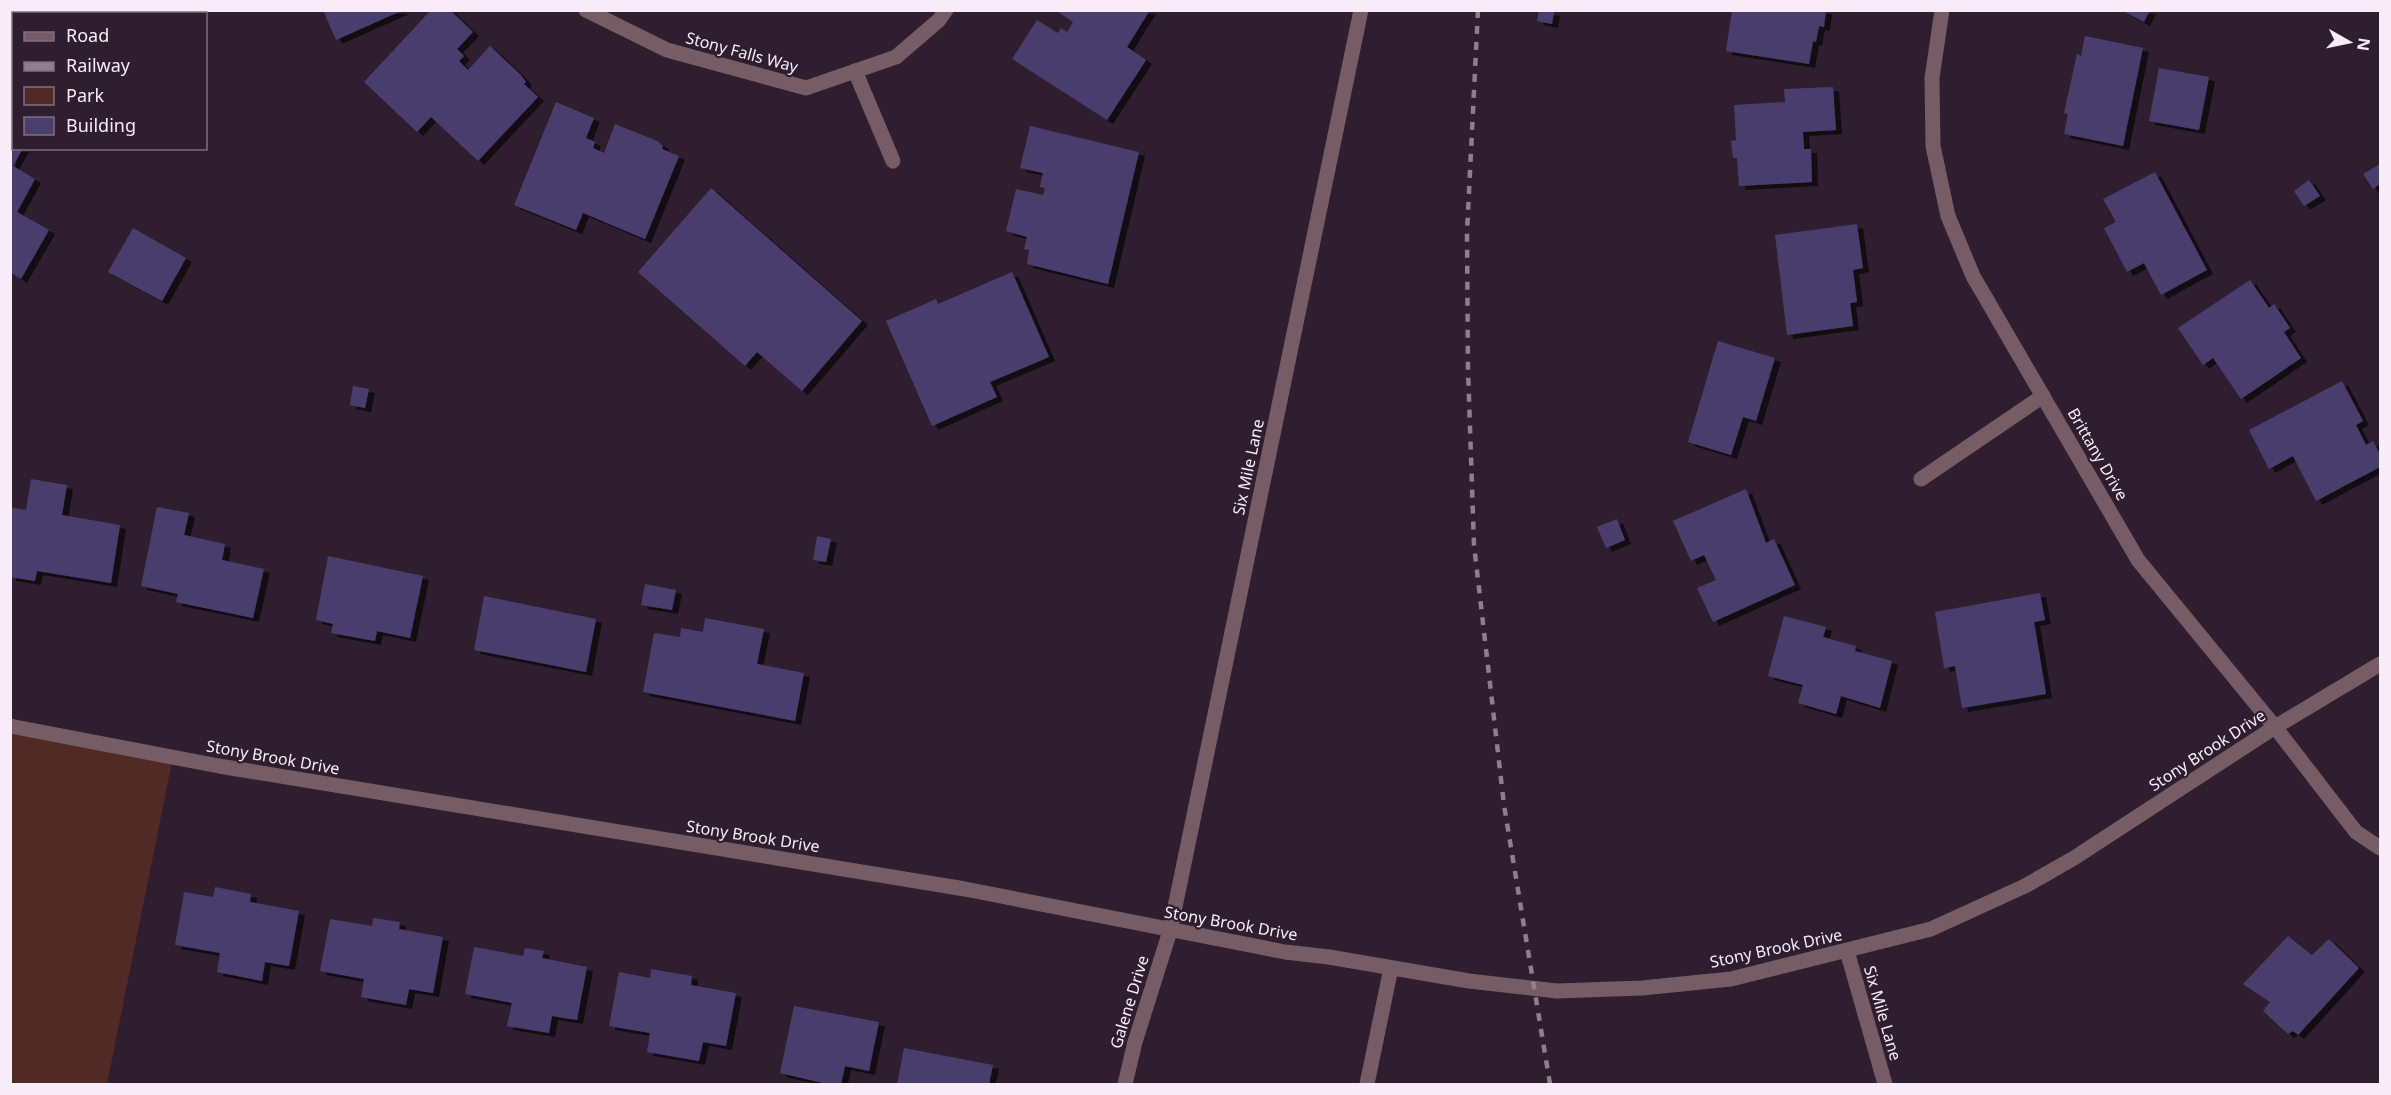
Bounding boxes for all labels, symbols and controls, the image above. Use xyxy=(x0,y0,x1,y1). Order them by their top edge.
legend xyxy=(12,12,207,150)
north arrow xyxy=(2319,12,2379,72)
text: Road xyxy=(66,23,109,47)
street label: Stony Falls Way xyxy=(683,26,801,78)
text: N xyxy=(2352,36,2376,52)
text: Railway xyxy=(66,53,131,77)
text: Park xyxy=(66,83,104,107)
text: Building xyxy=(66,113,136,137)
street label: Brittany Drive xyxy=(2063,404,2133,504)
street label: Six Mile Lane xyxy=(1227,417,1269,517)
street label: Stony Brook Drive xyxy=(2144,704,2270,796)
street label: Stony Brook Drive xyxy=(205,734,341,780)
street label: Stony Brook Drive xyxy=(685,815,821,857)
street label: Stony Brook Drive xyxy=(1163,900,1299,946)
street label: Stony Brook Drive xyxy=(1708,923,1844,973)
street label: Galene Drive xyxy=(1104,953,1154,1051)
street label: Six Mile Lane xyxy=(1859,963,1907,1063)

